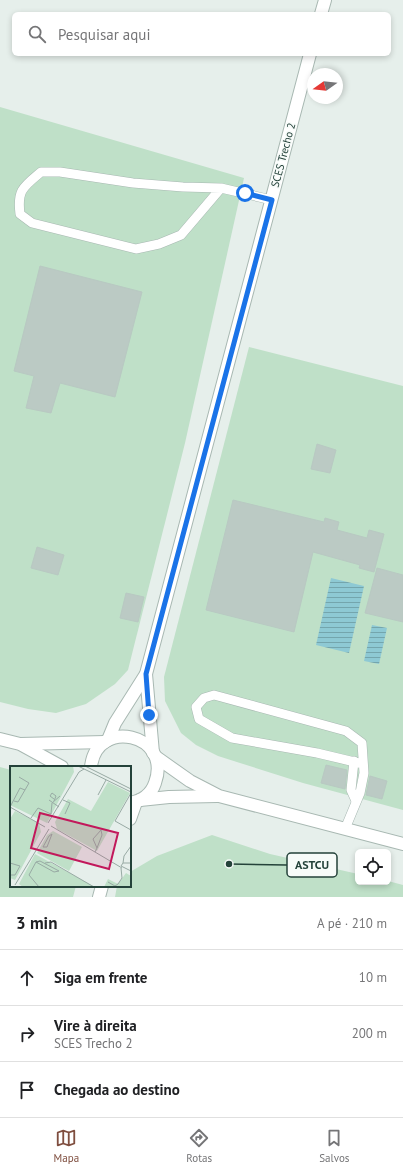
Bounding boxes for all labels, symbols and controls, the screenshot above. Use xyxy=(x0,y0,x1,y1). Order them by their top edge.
search box xyxy=(12,12,391,56)
icon: search xyxy=(26,23,48,45)
text: Pesquisar aqui xyxy=(58,25,150,44)
north arrow xyxy=(307,68,343,104)
street label: SCES Trecho 2 xyxy=(268,121,298,189)
route start xyxy=(236,184,254,202)
route end xyxy=(140,706,158,724)
inset map xyxy=(10,766,131,887)
map controls xyxy=(355,849,391,885)
button: locate xyxy=(355,849,391,885)
callout: ASTCU xyxy=(287,853,337,877)
text: ASTCU xyxy=(295,857,329,872)
text: 3 min xyxy=(16,912,57,934)
text: A pé · 210 m xyxy=(317,915,387,932)
icon: ahead xyxy=(16,967,38,989)
text: Siga em frente xyxy=(54,968,147,987)
text: 10 m xyxy=(359,969,387,986)
text: Vire à direita xyxy=(54,1016,137,1035)
icon: right xyxy=(16,1023,38,1045)
text: 200 m xyxy=(352,1025,387,1042)
text: SCES Trecho 2 xyxy=(54,1035,133,1052)
icon: arrive xyxy=(16,1079,38,1101)
text: Chegada ao destino xyxy=(54,1080,180,1099)
tab: Mapa xyxy=(54,1127,79,1165)
tab: Rotas xyxy=(186,1127,212,1165)
tab: Salvos xyxy=(319,1127,349,1165)

